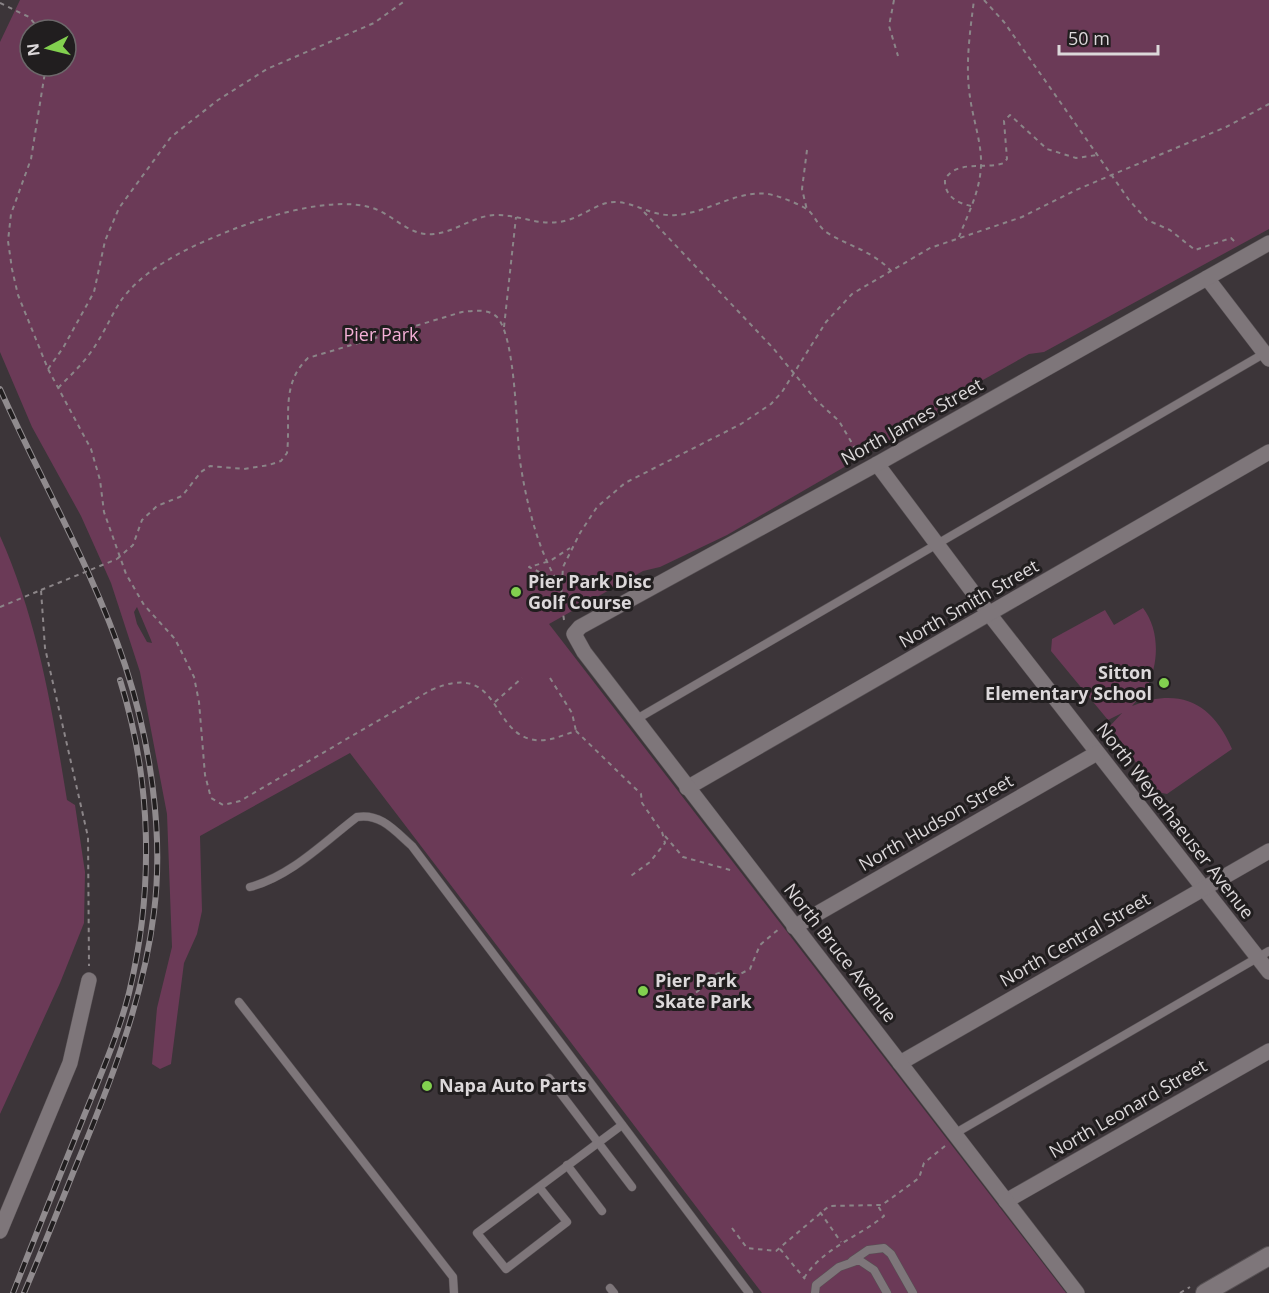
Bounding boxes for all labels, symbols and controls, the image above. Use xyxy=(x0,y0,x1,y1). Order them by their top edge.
north arrow xyxy=(18,18,78,78)
scale bar xyxy=(1059,18,1158,56)
text: 50 m xyxy=(1068,26,1110,50)
text: N xyxy=(21,42,45,58)
park label: Pier Park xyxy=(343,322,419,346)
street label: North James Street xyxy=(836,372,987,470)
street label: North Smith Street xyxy=(894,553,1043,653)
place label: Pier Park Disc Golf Course xyxy=(528,569,652,614)
marker: Pier Park Disc Golf Course xyxy=(509,585,523,599)
place label: Sitton Elementary School xyxy=(985,660,1152,705)
marker: Sitton Elementary School xyxy=(1157,676,1171,690)
street label: North Weyerhaeuser Avenue xyxy=(1092,717,1260,923)
street label: North Hudson Street xyxy=(854,768,1017,876)
street label: North Bruce Avenue xyxy=(779,878,903,1027)
street label: North Central Street xyxy=(995,886,1154,992)
place label: Pier Park Skate Park xyxy=(655,968,752,1013)
marker: Pier Park Skate Park xyxy=(636,984,650,998)
street label: North Leonard Street xyxy=(1044,1053,1211,1163)
place label: Napa Auto Parts xyxy=(439,1073,586,1097)
marker: Napa Auto Parts xyxy=(420,1079,434,1093)

